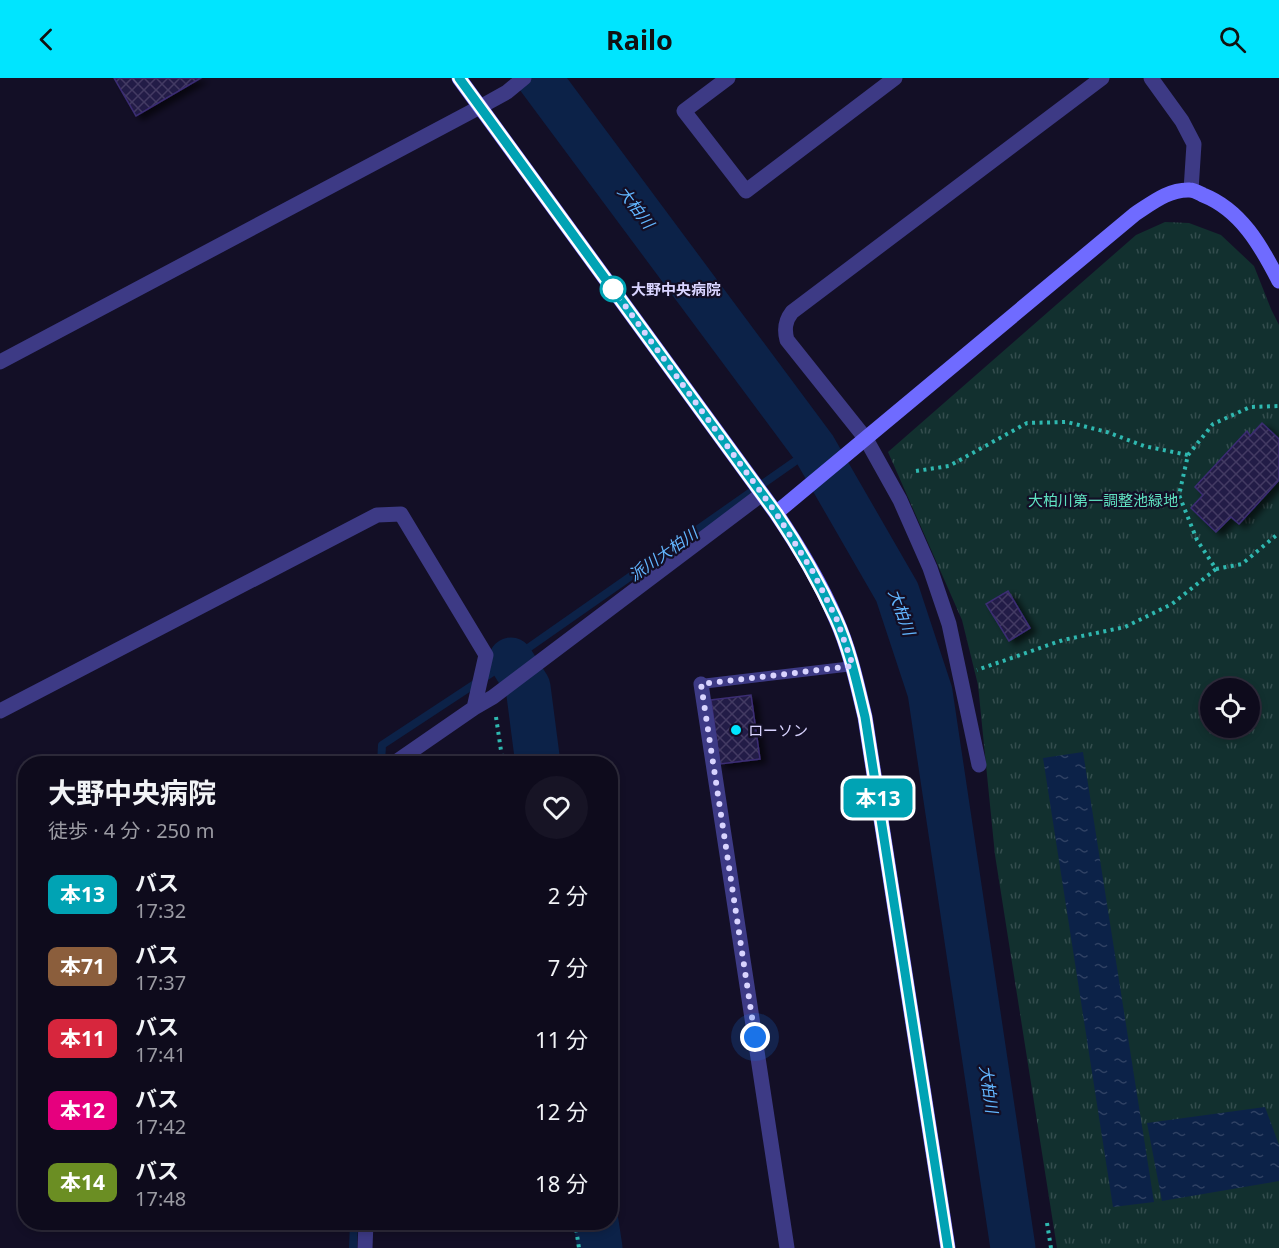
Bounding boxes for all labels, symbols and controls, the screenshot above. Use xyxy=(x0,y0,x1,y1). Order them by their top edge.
text: Railo xyxy=(606,21,673,58)
icon: back xyxy=(30,23,63,56)
icon: search xyxy=(1216,23,1249,56)
water label: 大柏川 xyxy=(613,181,660,234)
marker: 大野中央病院 xyxy=(600,276,626,302)
place label: 大野中央病院 xyxy=(631,279,721,299)
park label: 大柏川第一調整池緑地 xyxy=(1028,490,1178,510)
water label: 派川大柏川 xyxy=(624,521,704,586)
water label: 大柏川 xyxy=(883,586,921,640)
map controls xyxy=(1200,678,1260,738)
button: locate xyxy=(1200,678,1260,738)
place label: ローソン xyxy=(748,720,808,740)
marker: ローソン xyxy=(729,723,743,737)
text: 大野中央病院 xyxy=(48,773,216,811)
button: heart xyxy=(525,776,588,839)
line badge: 本13 xyxy=(844,778,912,818)
text: 本13 xyxy=(855,784,901,812)
text: 徒歩 · 4 分 · 250 m xyxy=(48,817,214,844)
text: バス xyxy=(135,867,179,897)
text: 本13 xyxy=(60,880,105,908)
text: 2 分 xyxy=(548,880,588,910)
text: 17:32 xyxy=(135,897,186,924)
text: バス xyxy=(135,939,179,969)
text: 本71 xyxy=(60,952,105,980)
text: 7 分 xyxy=(548,952,588,982)
text: 17:37 xyxy=(135,969,186,996)
text: バス xyxy=(135,1011,179,1041)
your location xyxy=(740,1022,770,1052)
text: 本11 xyxy=(60,1024,105,1052)
text: 11 分 xyxy=(535,1024,588,1054)
text: 17:41 xyxy=(135,1041,186,1068)
water label: 大柏川 xyxy=(975,1064,1004,1116)
text: バス xyxy=(135,1083,179,1113)
text: 本12 xyxy=(60,1096,105,1124)
text: 12 分 xyxy=(535,1096,588,1126)
text: 17:42 xyxy=(135,1113,186,1140)
text: バス xyxy=(135,1155,179,1185)
text: 本14 xyxy=(60,1168,105,1196)
text: 18 分 xyxy=(535,1168,588,1198)
text: 17:48 xyxy=(135,1185,186,1212)

